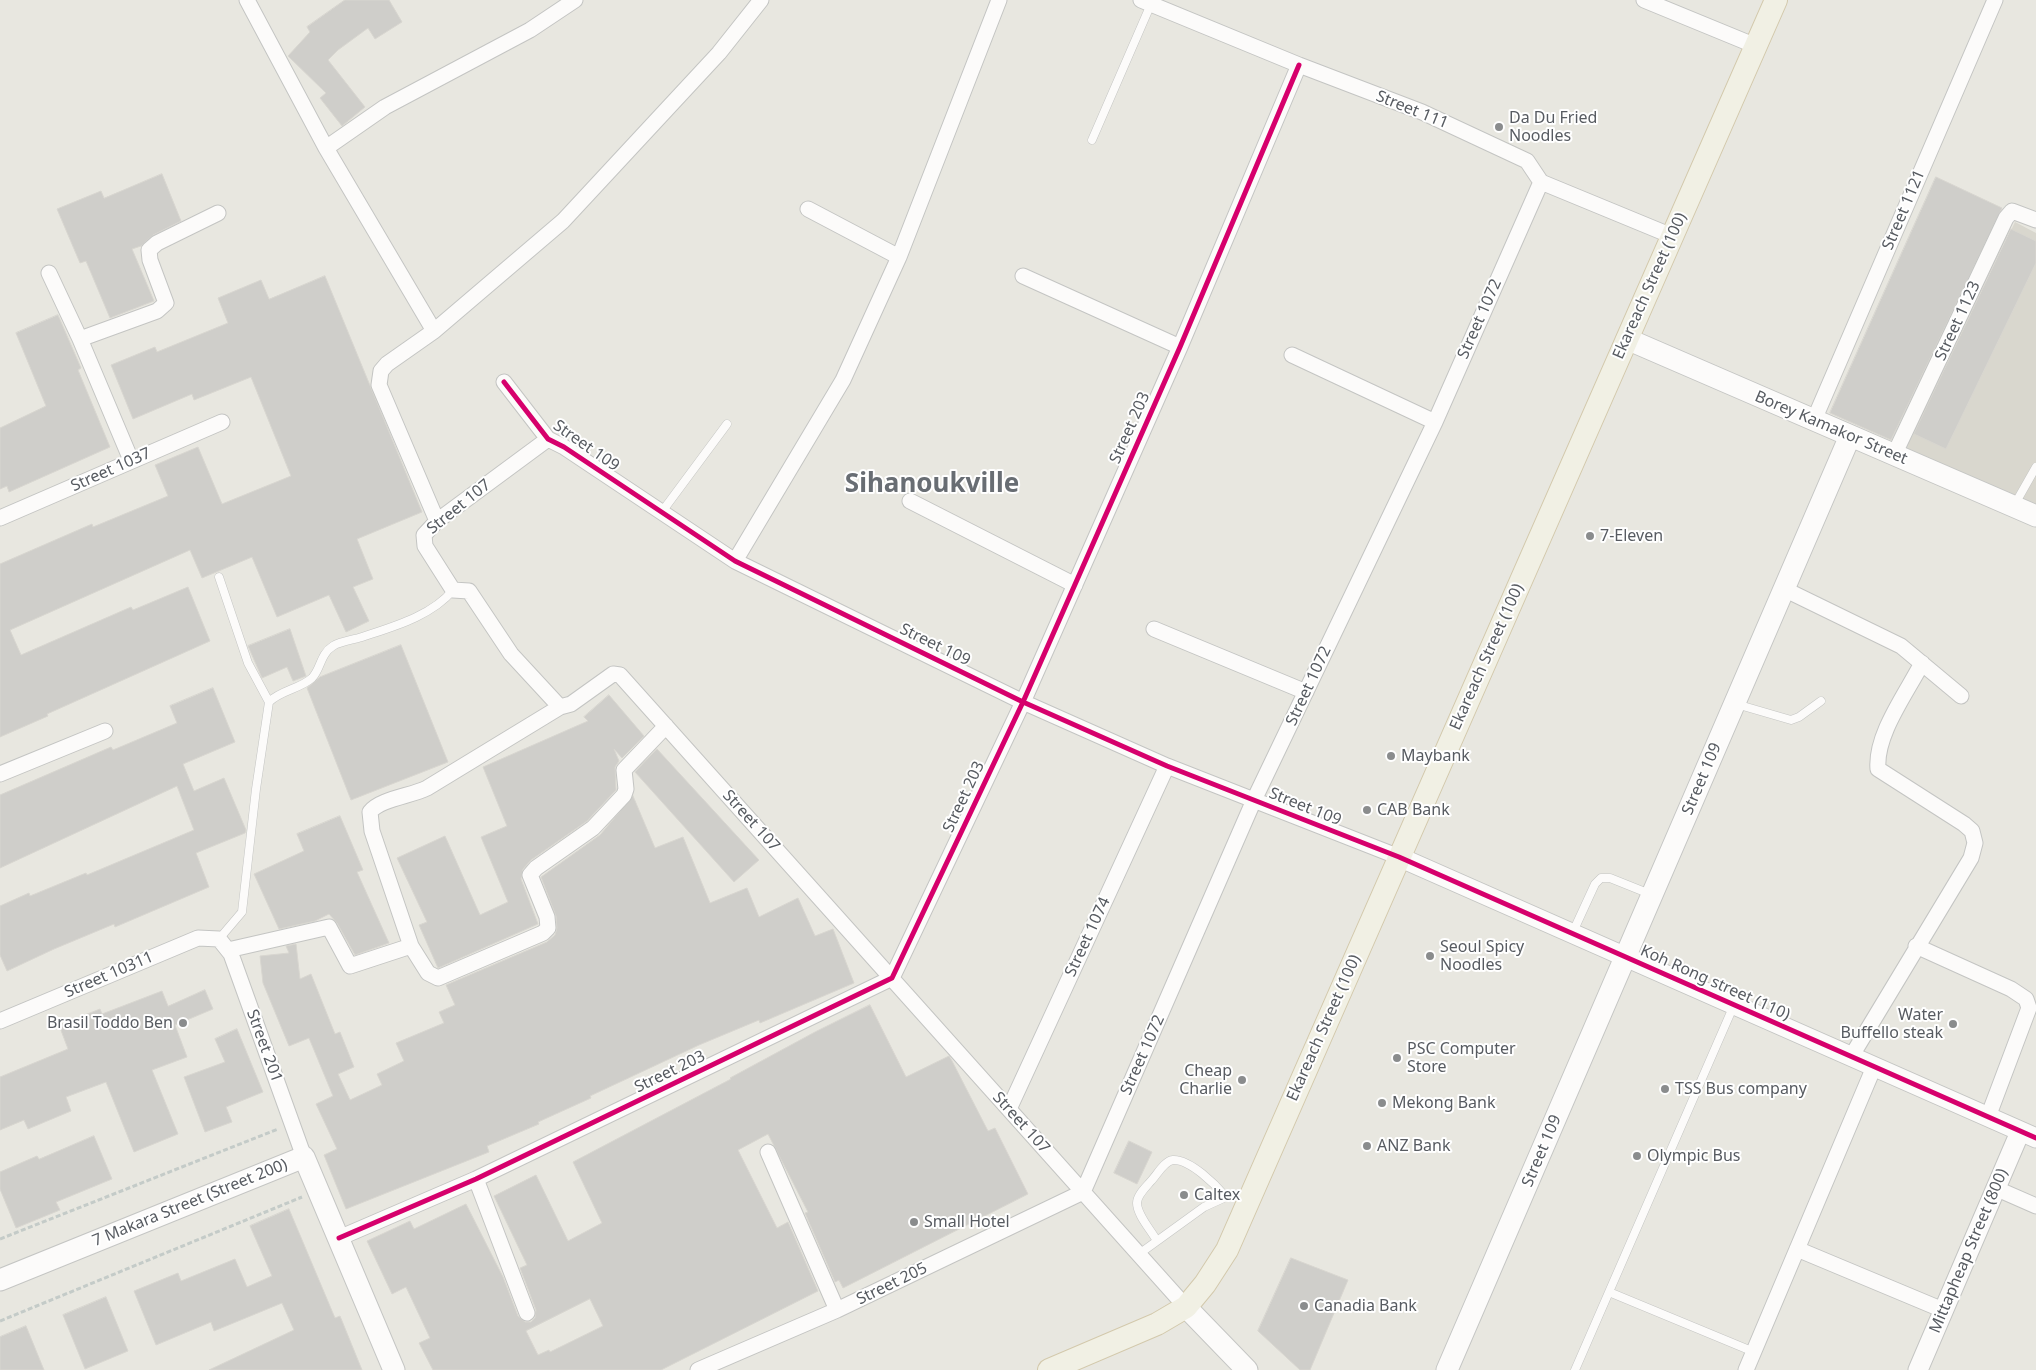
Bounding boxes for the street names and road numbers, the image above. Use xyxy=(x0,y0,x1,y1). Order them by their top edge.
street label: Street 111 xyxy=(1373,87,1451,133)
street label: Street 1121 xyxy=(1878,167,1930,253)
street label: Ekareach Street (100) xyxy=(1609,210,1691,362)
street label: Street 1072 xyxy=(1454,276,1506,362)
street label: Street 1123 xyxy=(1931,278,1985,364)
street label: Borey Kamakor Street xyxy=(1752,387,1910,469)
street label: Street 203 xyxy=(1106,389,1154,467)
street label: Street 109 xyxy=(549,416,623,476)
street label: Street 1037 xyxy=(68,444,154,496)
street label: Street 107 xyxy=(423,476,495,538)
street label: Ekareach Street (100) xyxy=(1446,581,1528,733)
street label: Street 109 xyxy=(897,620,973,670)
street label: Street 1072 xyxy=(1282,643,1336,729)
street label: Street 109 xyxy=(1678,740,1726,818)
street label: Street 203 xyxy=(939,758,989,836)
street label: Street 109 xyxy=(1266,784,1344,830)
street label: Street 107 xyxy=(718,786,784,856)
street label: Street 1074 xyxy=(1061,894,1115,980)
street label: Koh Rong street (110) xyxy=(1637,941,1793,1025)
street label: Street 10311 xyxy=(62,948,156,1002)
street label: Ekareach Street (100) xyxy=(1283,952,1365,1104)
street label: Street 201 xyxy=(242,1007,286,1085)
street label: Street 1072 xyxy=(1117,1012,1169,1098)
street label: Street 203 xyxy=(632,1047,708,1097)
street label: Street 107 xyxy=(988,1088,1054,1158)
street label: Street 109 xyxy=(1518,1112,1566,1190)
street label: 7 Makara Street (Street 200) xyxy=(90,1155,290,1251)
street label: Mittapheap Street (800) xyxy=(1926,1166,2012,1336)
street label: Street 205 xyxy=(854,1259,930,1309)

